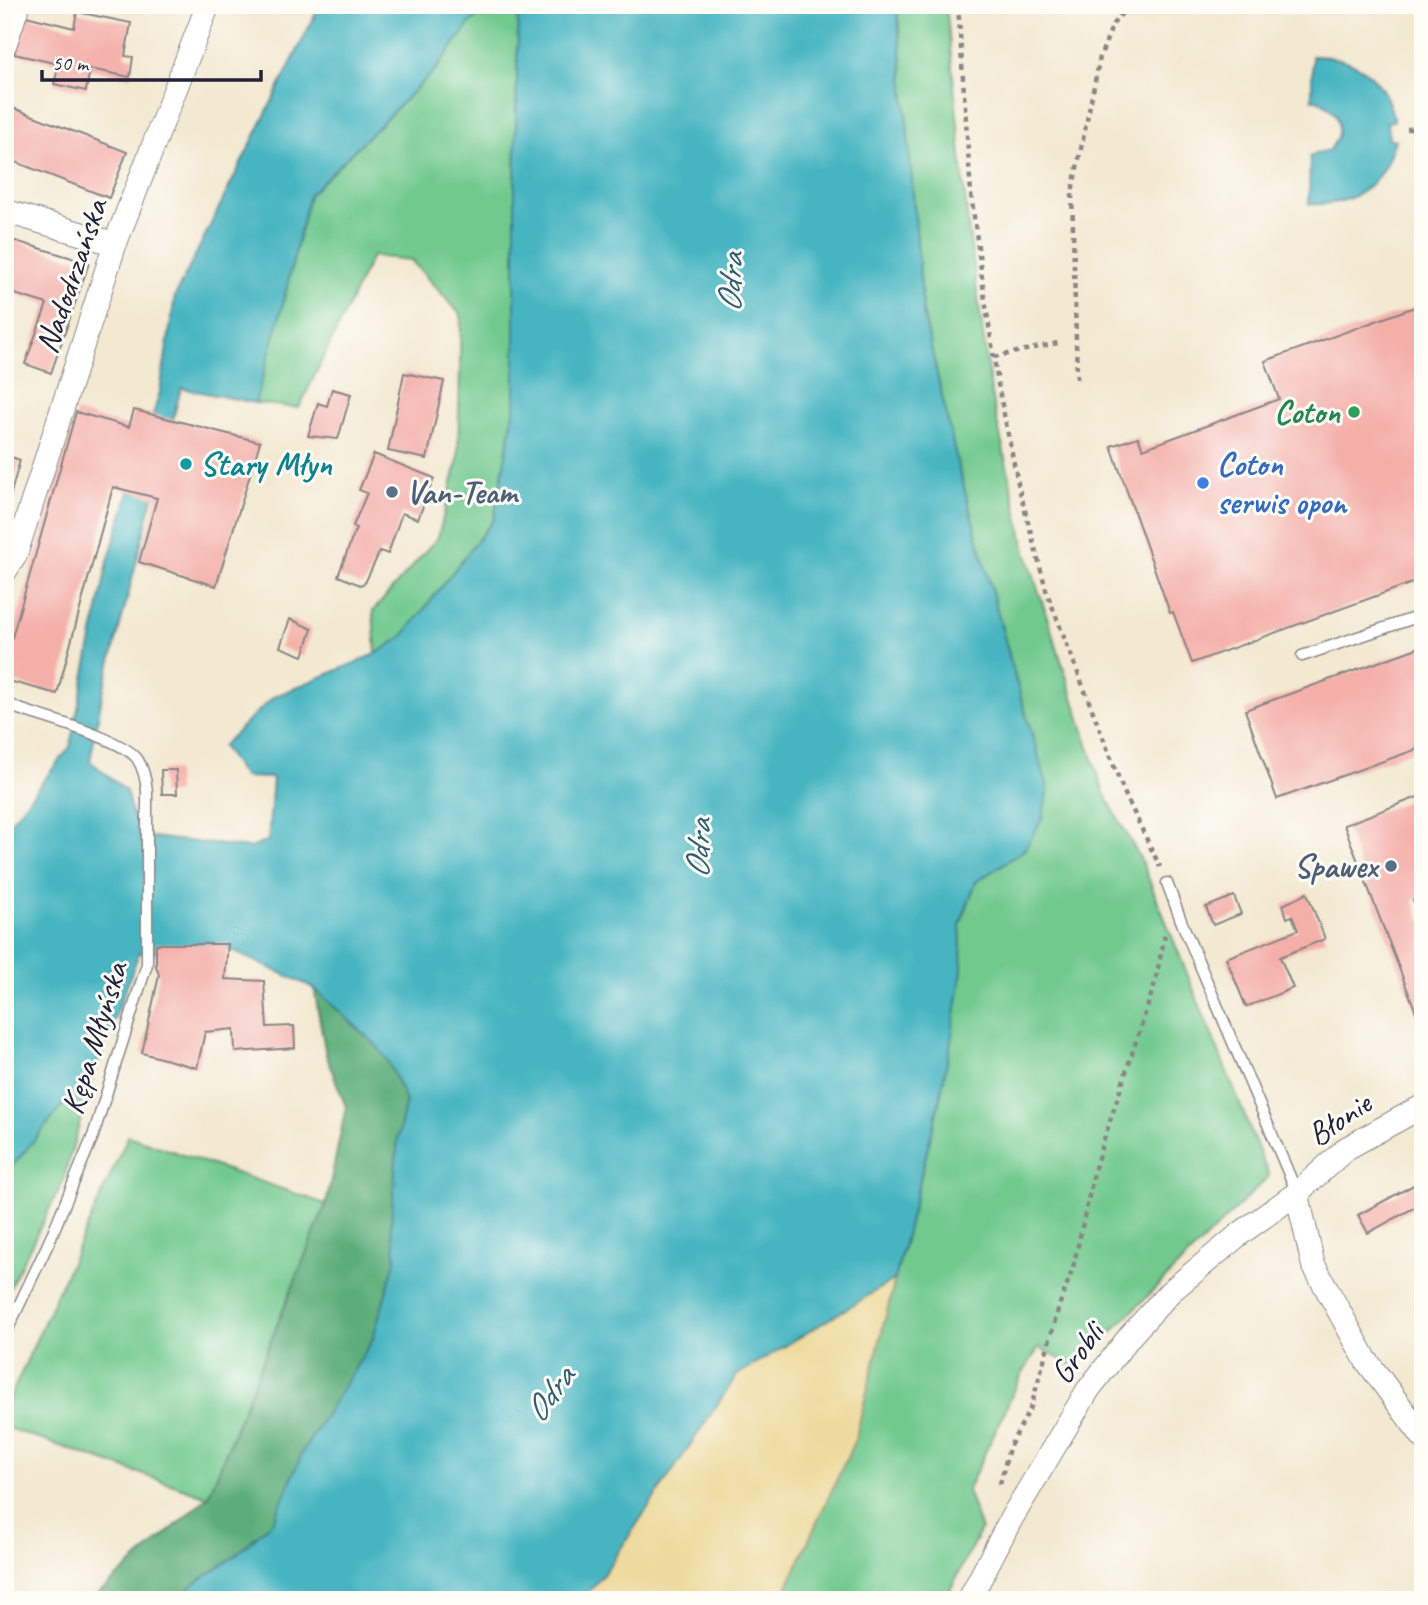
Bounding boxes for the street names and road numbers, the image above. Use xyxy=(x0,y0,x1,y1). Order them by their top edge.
street label: Nadodrzańska xyxy=(25,191,118,359)
street label: Kępa Młyńska xyxy=(51,954,138,1119)
street label: Błonie xyxy=(1299,1081,1381,1155)
street label: Grobli xyxy=(1041,1311,1116,1392)

